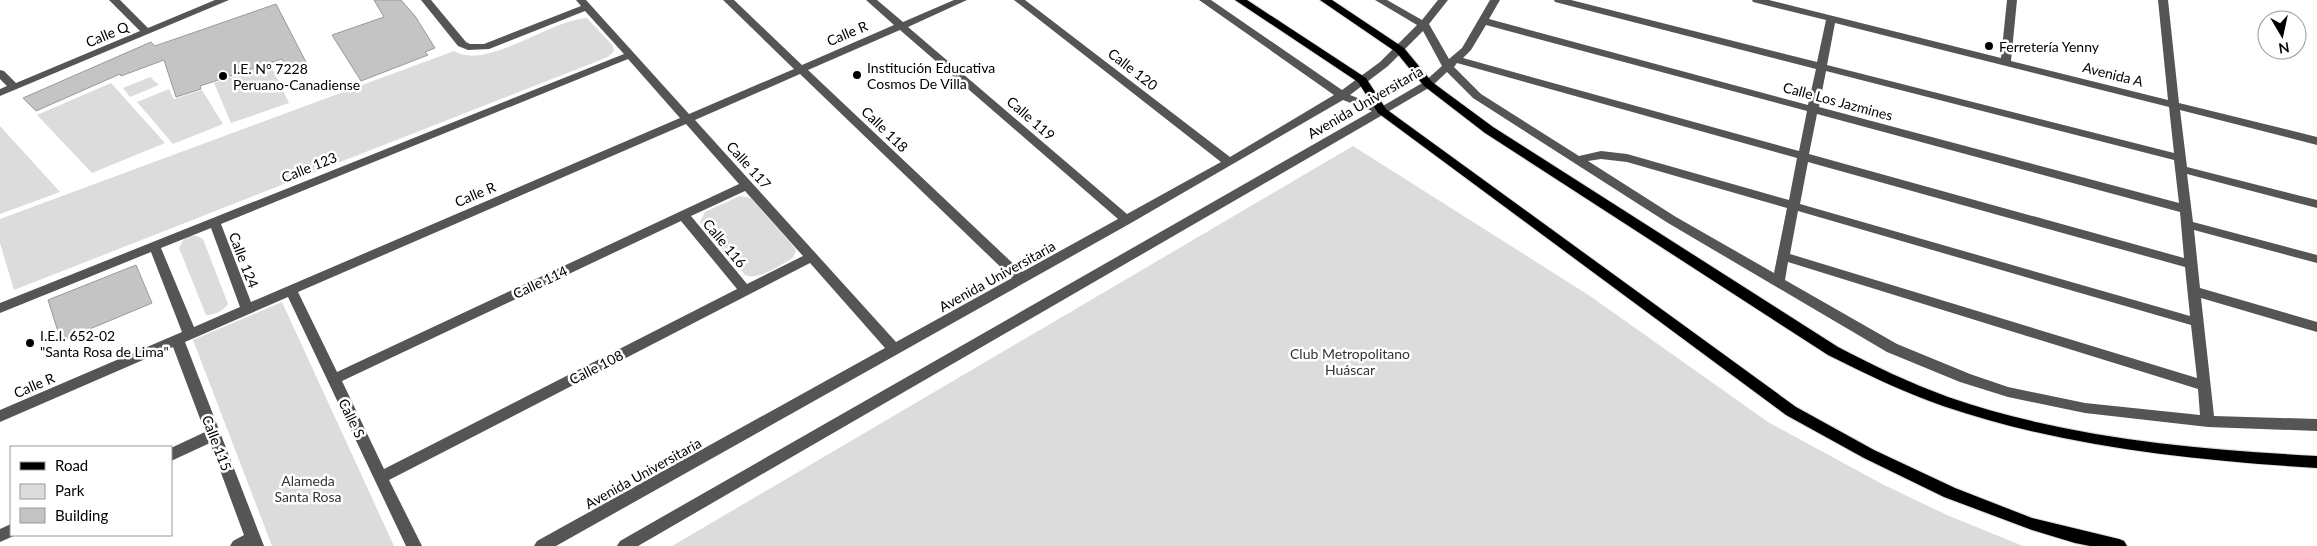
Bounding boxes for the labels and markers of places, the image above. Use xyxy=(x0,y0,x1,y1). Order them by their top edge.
place label: Ferretería Yenny xyxy=(1999,38,2100,55)
marker: Ferretería Yenny xyxy=(1983,40,1995,52)
place label: Institución Educativa Cosmos De Villa xyxy=(867,59,995,92)
place label: I.E. N° 7228 Peruano-Canadiense xyxy=(233,60,360,93)
marker: Institución Educativa Cosmos De Villa xyxy=(851,69,863,81)
marker: I.E. N° 7228 Peruano-Canadiense xyxy=(217,70,229,82)
place label: I.E.I. 652-02 "Santa Rosa de Lima" xyxy=(40,327,169,360)
marker: I.E.I. 652-02 "Santa Rosa de Lima" xyxy=(24,337,36,349)

